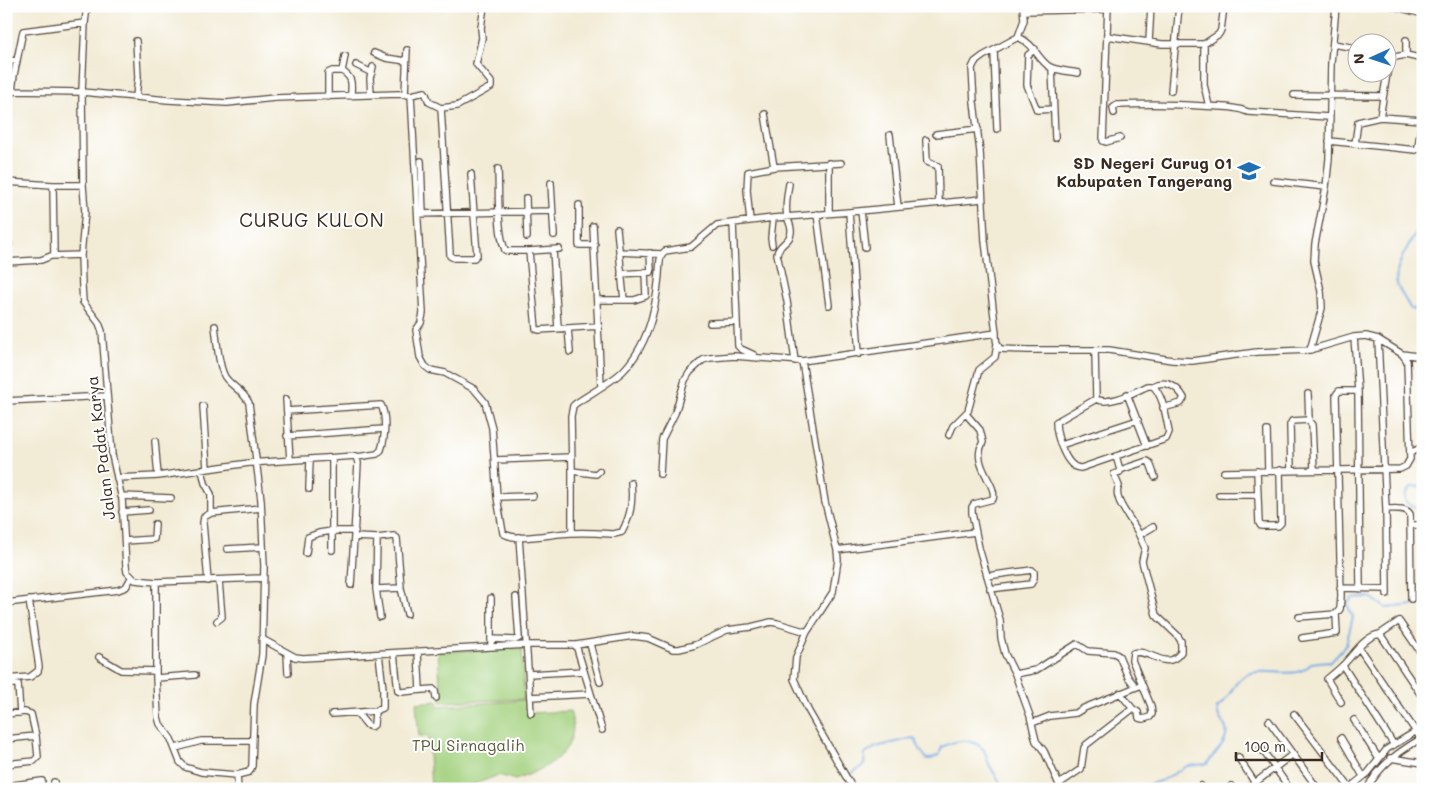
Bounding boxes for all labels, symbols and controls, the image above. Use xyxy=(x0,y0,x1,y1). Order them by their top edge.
north arrow xyxy=(1346,32,1396,82)
text: N xyxy=(1349,53,1368,65)
place label: SD Negeri Curug 01 Kabupaten Tangerang xyxy=(1056,152,1232,191)
school or university icon: SD Negeri Curug 01 Kabupaten Tangerang xyxy=(1236,158,1262,184)
district label: CURUG KULON xyxy=(239,207,385,232)
street label: Jalan Padat Karya xyxy=(81,375,119,521)
scale bar xyxy=(1236,730,1323,762)
park label: TPU Sirnagalih xyxy=(412,734,524,755)
text: 100 m xyxy=(1244,736,1286,756)

